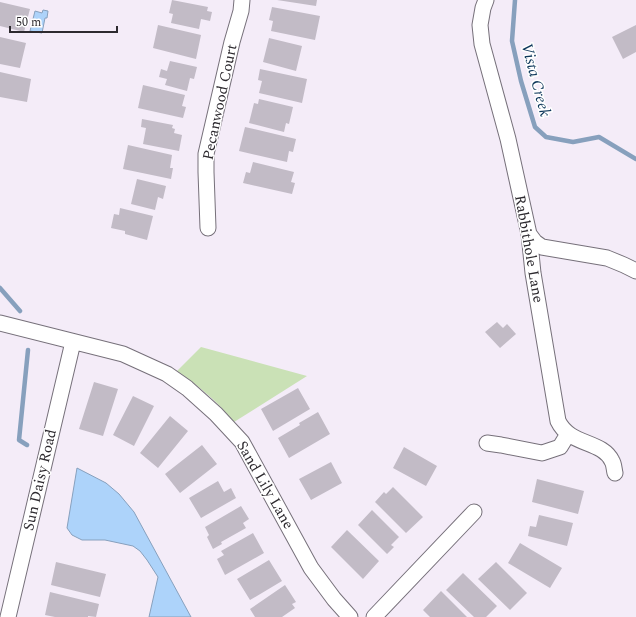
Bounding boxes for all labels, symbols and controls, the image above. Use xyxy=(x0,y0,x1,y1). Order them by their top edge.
scale bar xyxy=(10,8,117,34)
text: 50 m xyxy=(16,13,41,32)
water label: Vista Creek xyxy=(515,40,558,120)
street label: Pecanwood Court xyxy=(196,42,244,162)
street label: Rabbithole Lane xyxy=(508,193,550,305)
street label: Sun Daisy Road xyxy=(17,427,63,533)
street label: Sand Lily Lane xyxy=(230,436,300,534)

